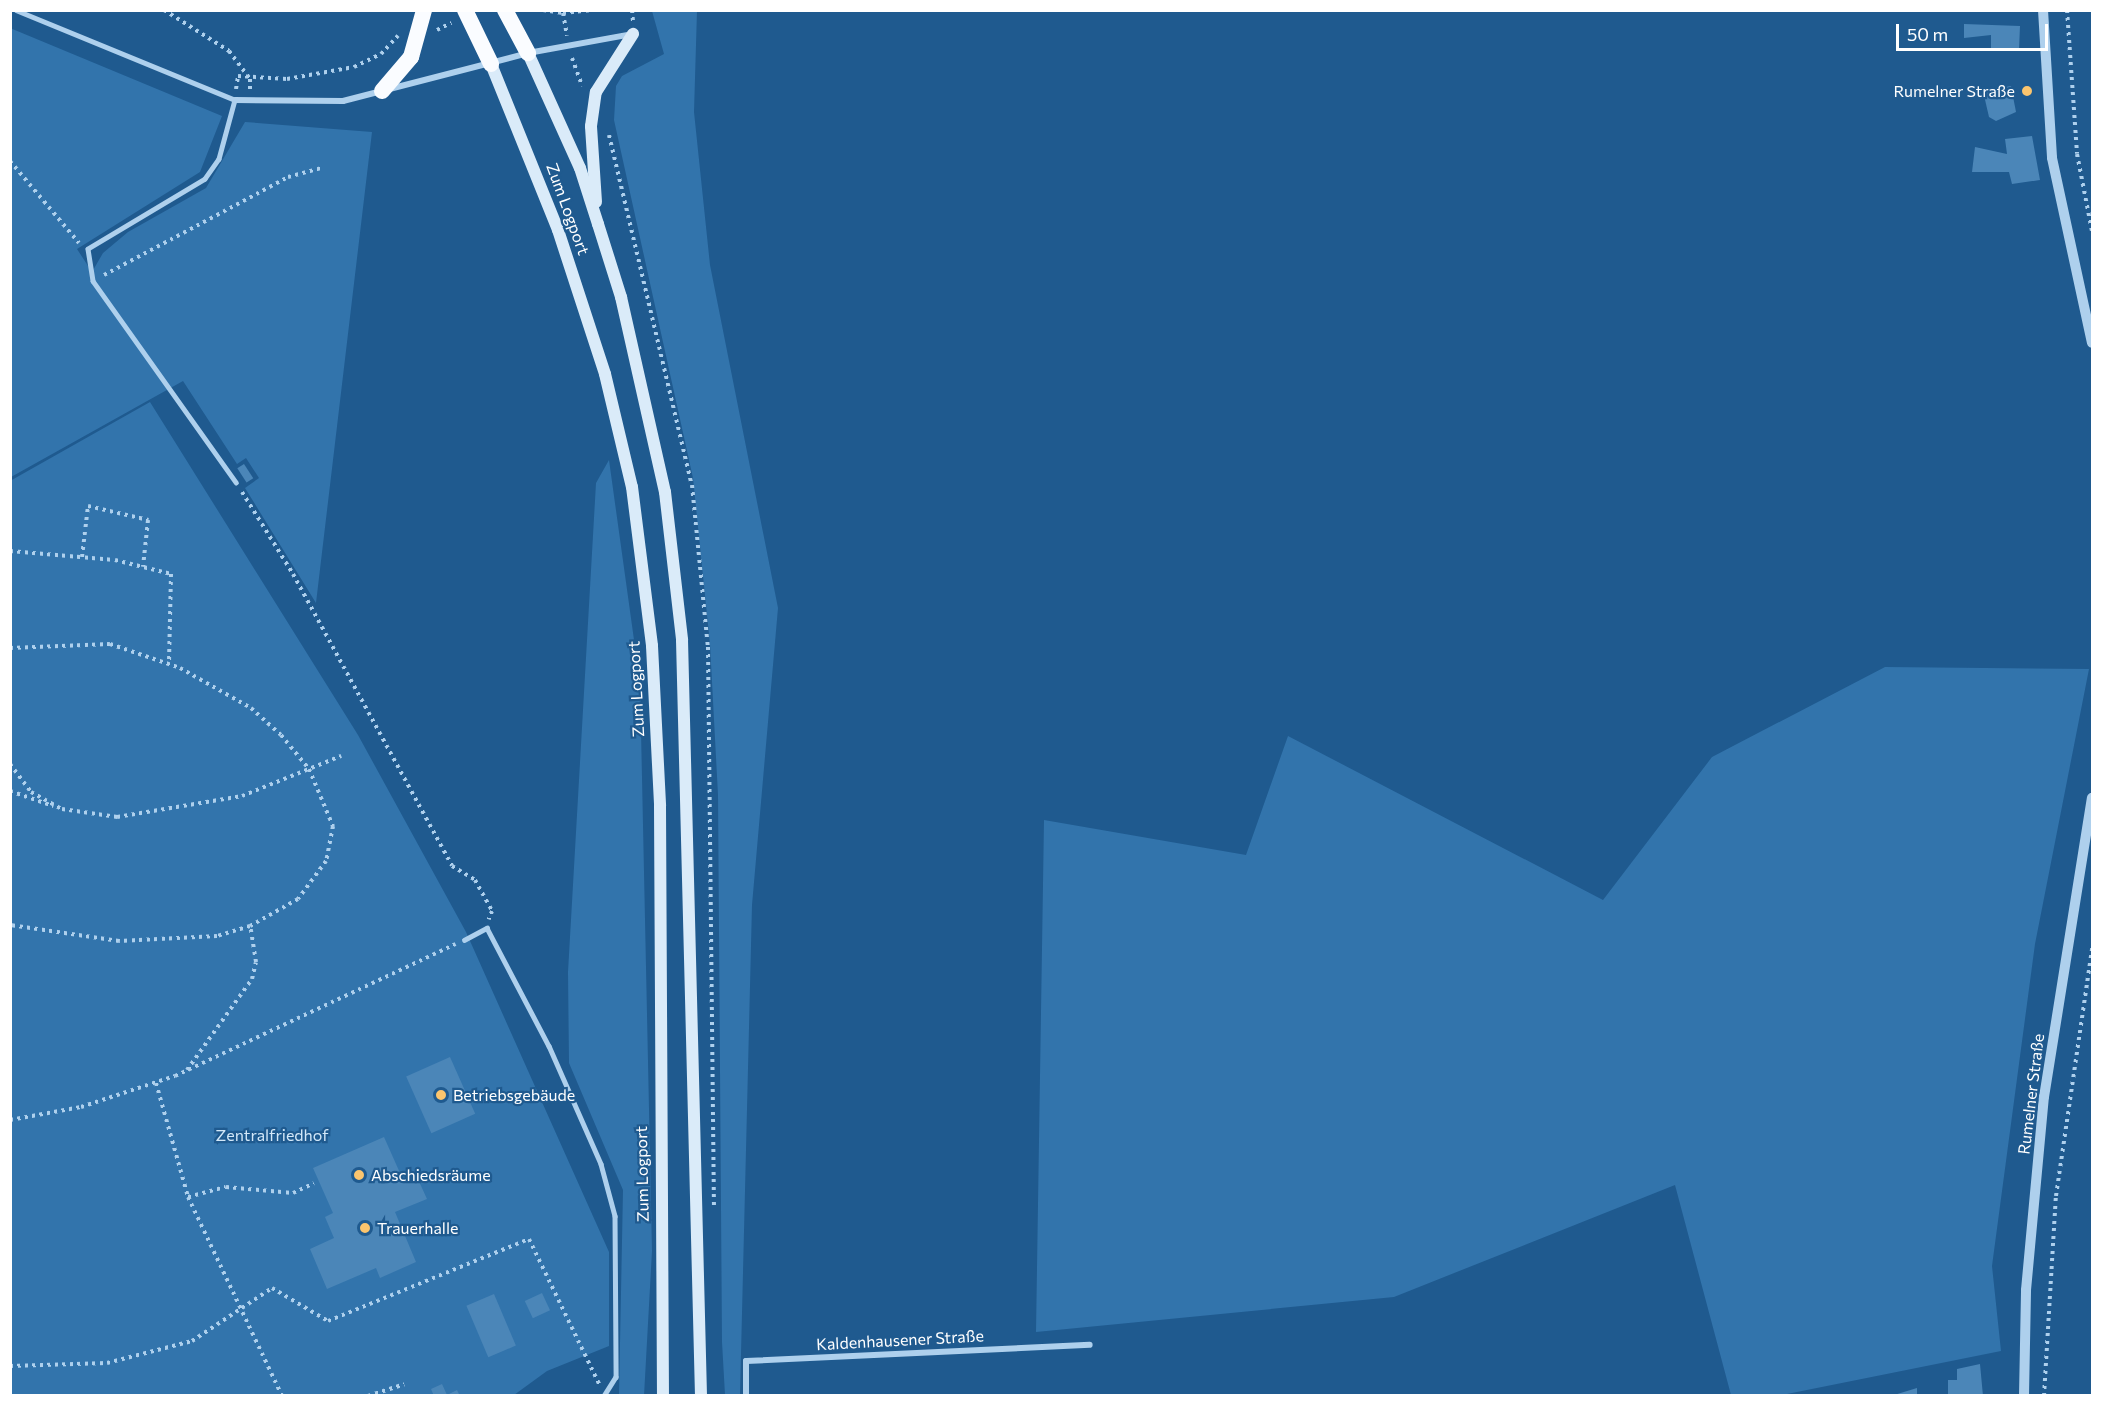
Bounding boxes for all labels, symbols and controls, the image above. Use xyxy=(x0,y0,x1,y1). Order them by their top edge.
scale bar xyxy=(1899,12,2050,50)
text: 50 m xyxy=(1907,23,1948,45)
place label: Rumelner Straße xyxy=(1893,81,2015,101)
marker: Rumelner Straße xyxy=(2020,84,2034,98)
street label: Zum Logport xyxy=(543,161,593,257)
street label: Zum Logport xyxy=(624,641,648,737)
street label: Rumelner Straße xyxy=(2014,1032,2048,1156)
place label: Betriebsgebäude xyxy=(453,1085,575,1105)
marker: Betriebsgebäude xyxy=(434,1088,448,1102)
park label: Zentralfriedhof xyxy=(215,1125,329,1145)
street label: Zum Logport xyxy=(632,1126,652,1222)
place label: Abschiedsräume xyxy=(371,1165,491,1185)
marker: Abschiedsräume xyxy=(352,1168,366,1182)
place label: Trauerhalle xyxy=(377,1218,458,1238)
marker: Trauerhalle xyxy=(358,1221,372,1235)
street label: Kaldenhausener Straße xyxy=(816,1326,984,1354)

